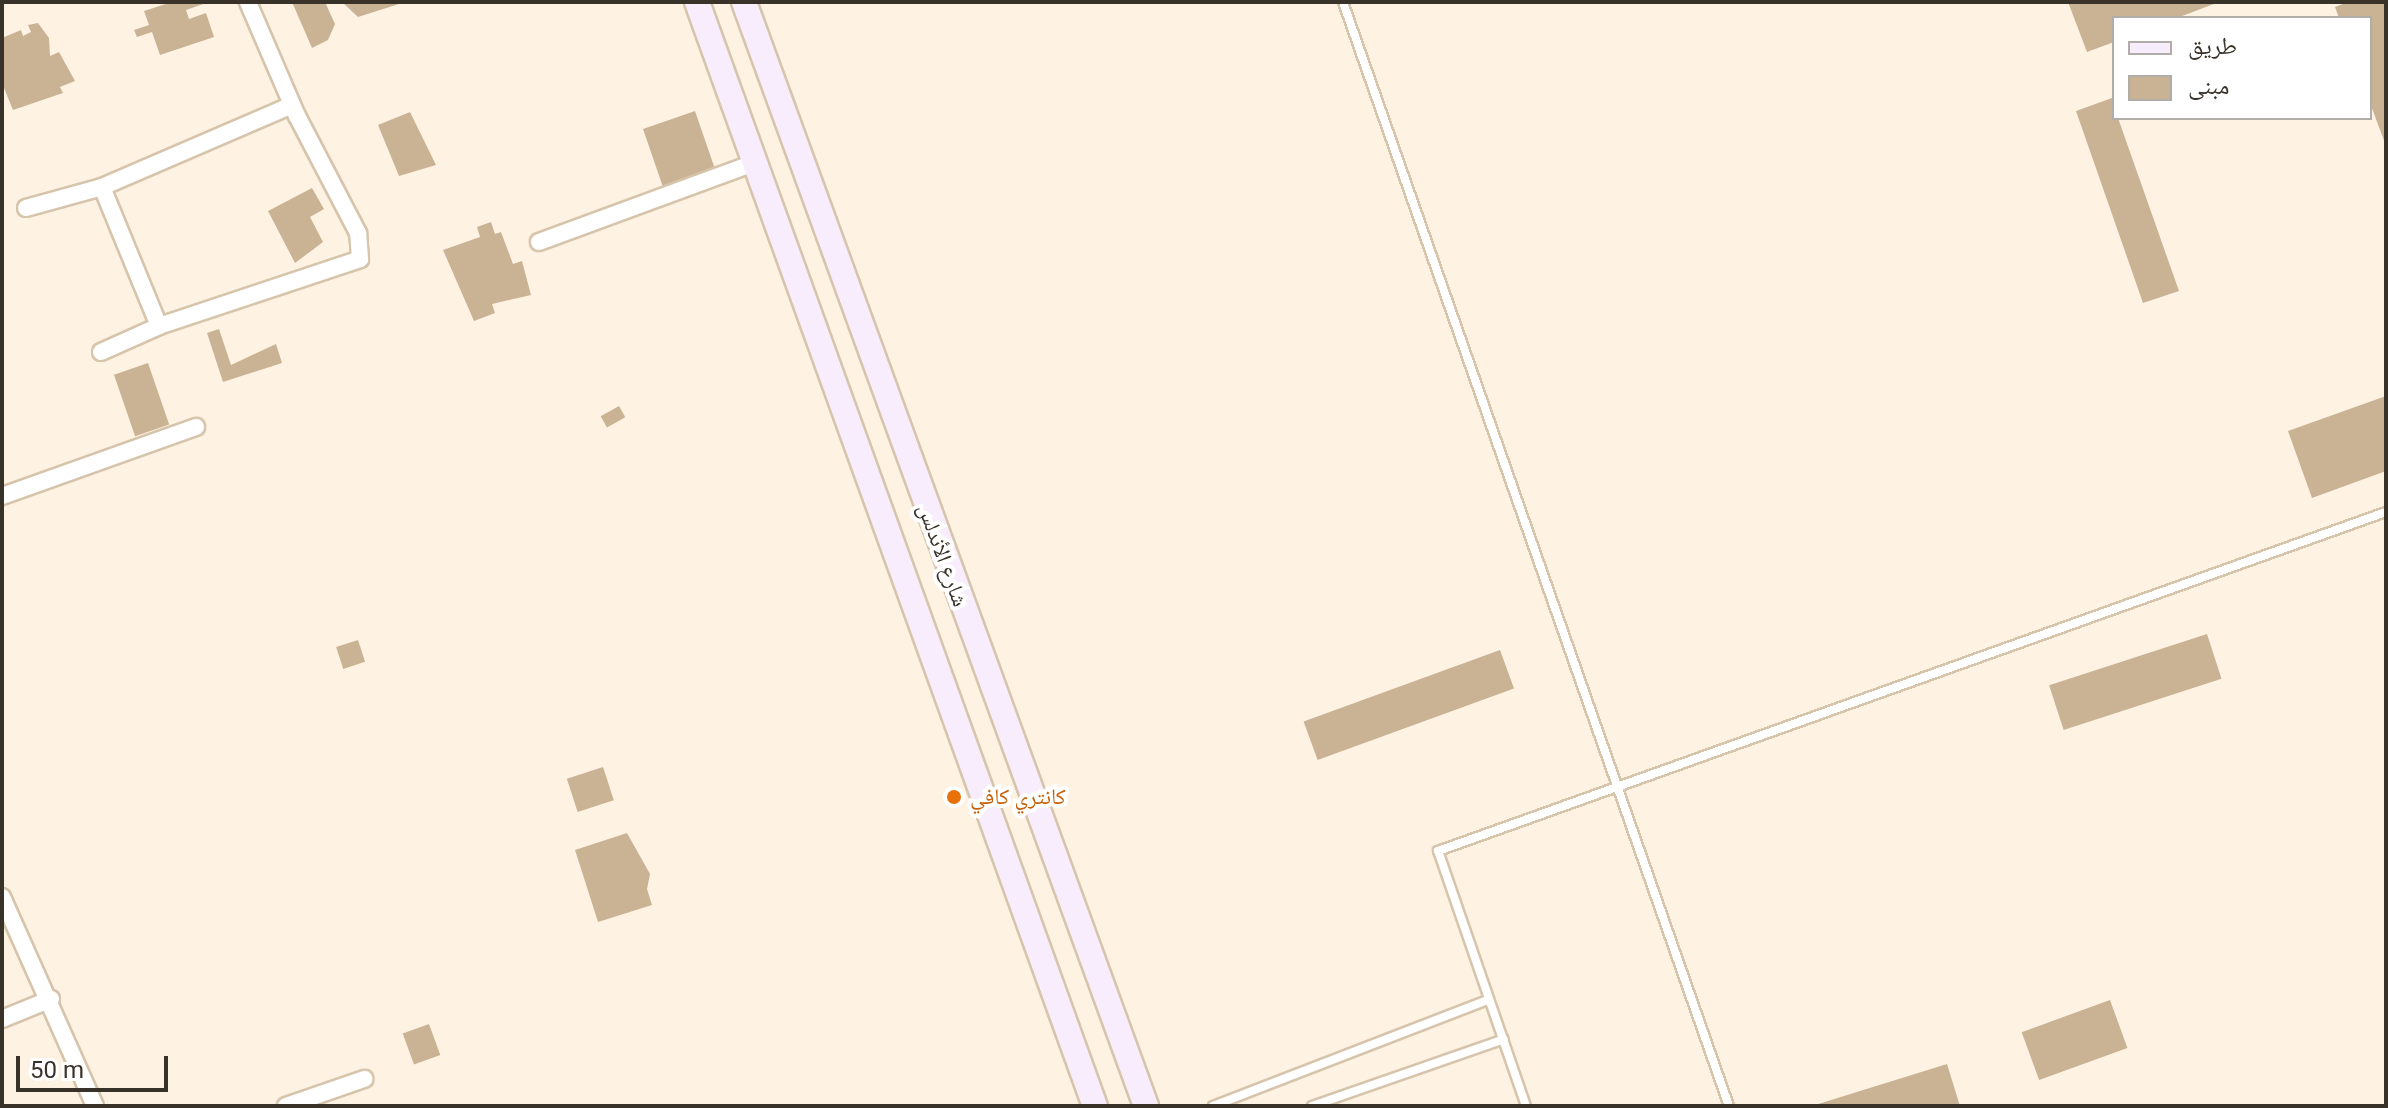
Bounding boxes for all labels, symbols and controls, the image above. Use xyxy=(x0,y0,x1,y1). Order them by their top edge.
legend xyxy=(2112,16,2372,120)
text: طريق xyxy=(2188,32,2237,60)
text: مبنى xyxy=(2188,72,2229,100)
street label: شارع الأندلس xyxy=(912,500,974,610)
place label: كانتري كافي xyxy=(970,784,1066,810)
marker: كانتري كافي xyxy=(945,788,963,806)
scale bar xyxy=(20,1040,172,1090)
text: 50 m xyxy=(30,1056,84,1084)

